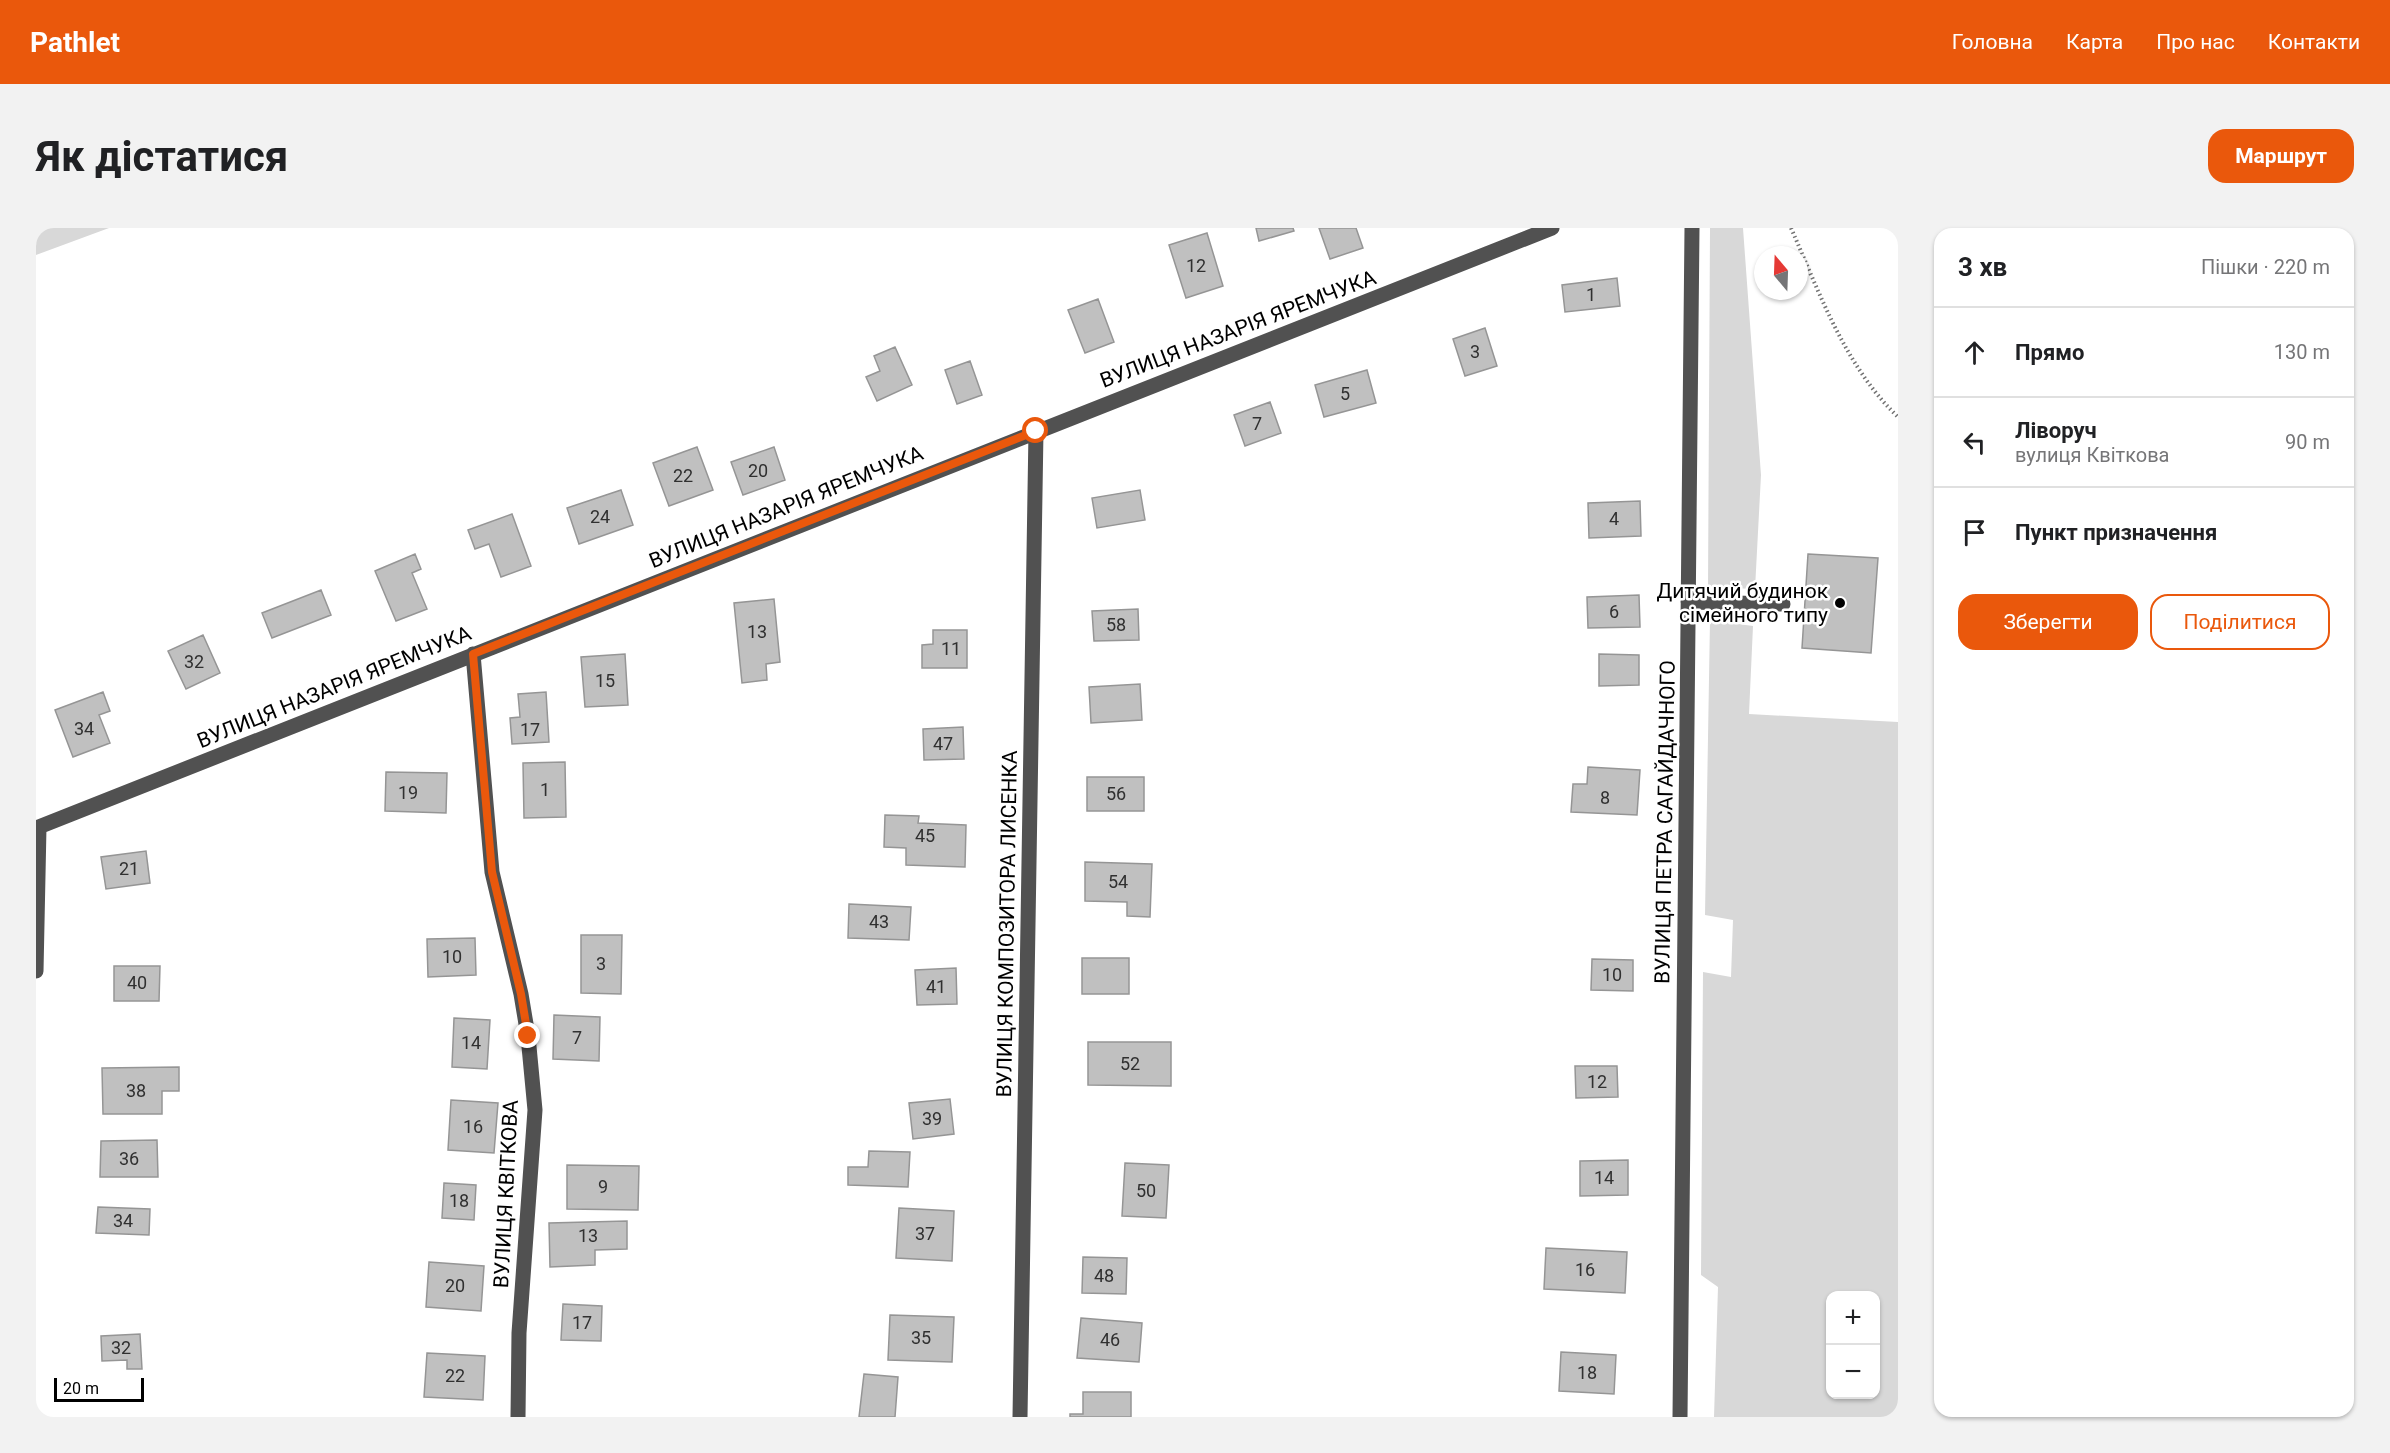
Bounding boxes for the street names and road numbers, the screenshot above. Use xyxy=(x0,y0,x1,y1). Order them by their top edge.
street label: ВУЛИЦЯ НАЗАРІЯ ЯРЕМЧУКА xyxy=(1097,265,1380,393)
street label: ВУЛИЦЯ НАЗАРІЯ ЯРЕМЧУКА xyxy=(646,441,927,573)
street label: ВУЛИЦЯ НАЗАРІЯ ЯРЕМЧУКА xyxy=(194,621,475,753)
street label: ВУЛИЦЯ ПЕТРА САГАЙДАЧНОГО xyxy=(1650,660,1680,984)
street label: ВУЛИЦЯ КОМПОЗИТОРА ЛИСЕНКА xyxy=(992,750,1022,1098)
street label: ВУЛИЦЯ КВІТКОВА xyxy=(489,1099,523,1289)

